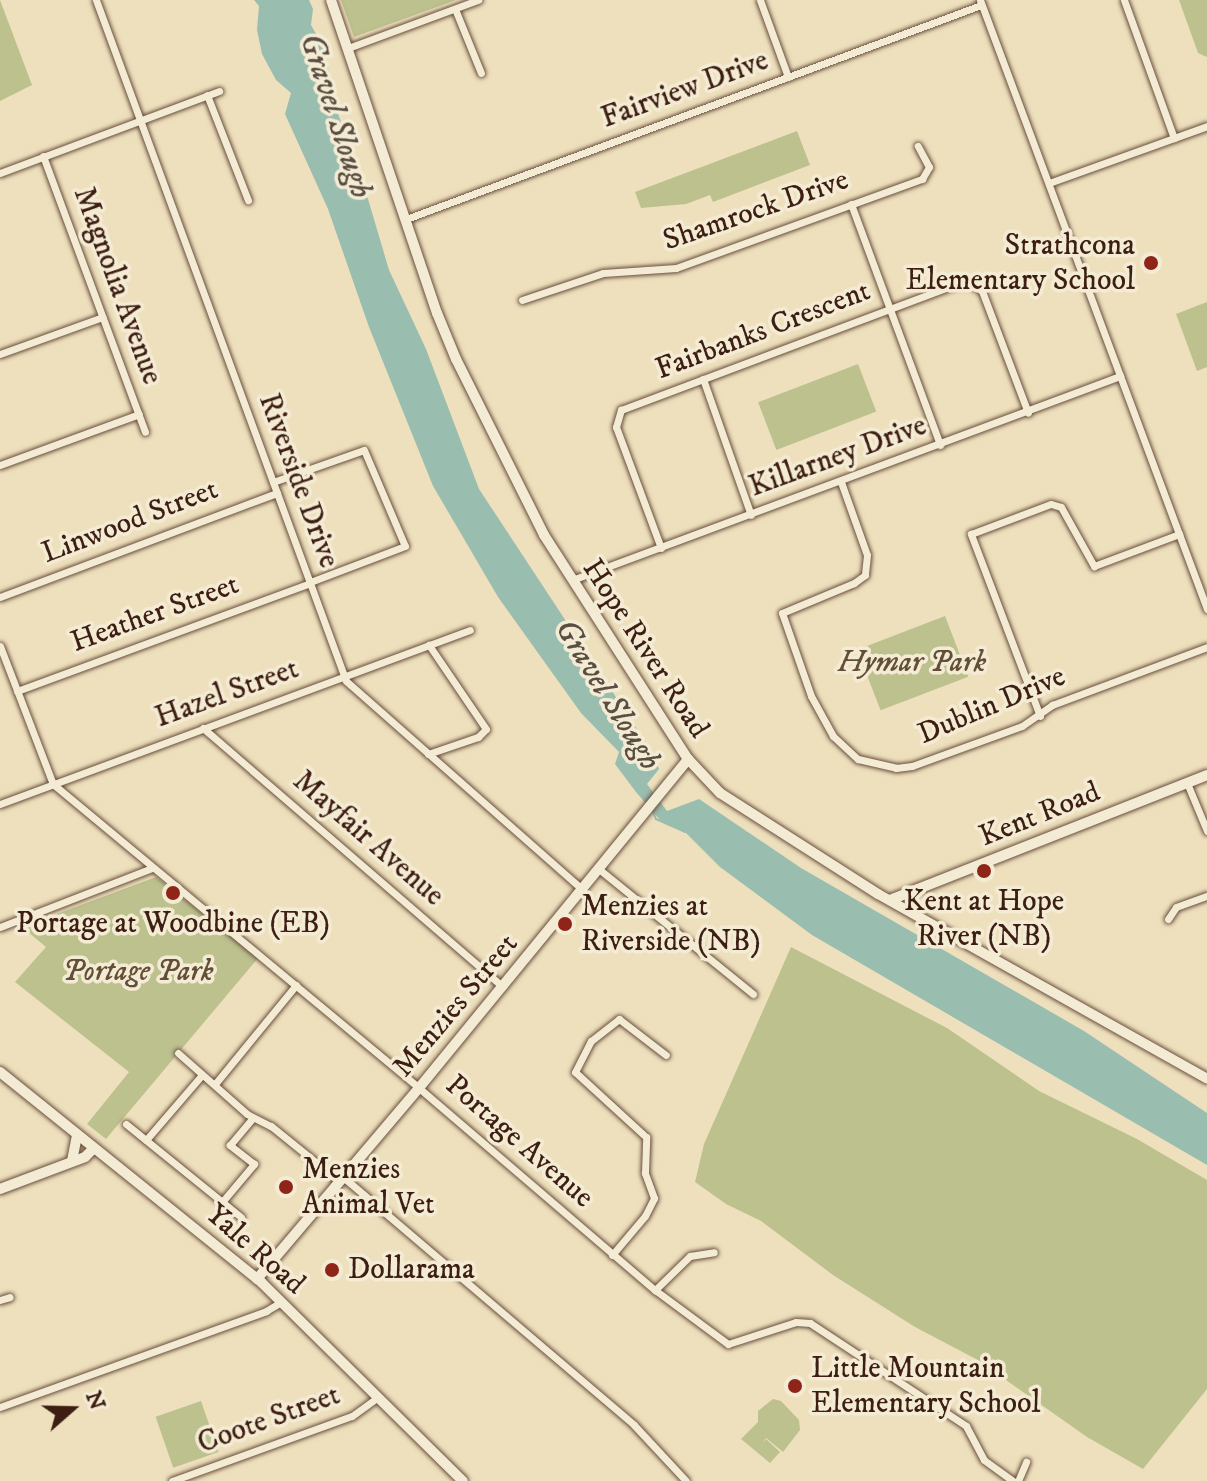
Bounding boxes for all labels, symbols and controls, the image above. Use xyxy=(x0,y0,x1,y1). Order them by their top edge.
water label: Gravel Slough xyxy=(290,29,380,203)
street label: Fairview Drive xyxy=(596,43,774,137)
street label: Shamrock Drive xyxy=(659,162,853,260)
street label: Magnolia Avenue xyxy=(65,182,169,390)
place label: Strathcona Elementary School xyxy=(906,228,1135,298)
marker: Strathcona Elementary School xyxy=(1142,254,1160,272)
street label: Fairbanks Crescent xyxy=(651,274,875,388)
street label: Riverside Drive xyxy=(250,389,346,573)
street label: Killarney Drive xyxy=(744,408,932,506)
street label: Linwood Street xyxy=(37,472,223,572)
street label: Hope River Road xyxy=(574,553,716,745)
street label: Heather Street xyxy=(66,567,244,661)
water label: Gravel Slough xyxy=(545,612,669,778)
park label: Hymar Park xyxy=(838,645,986,681)
street label: Hazel Street xyxy=(150,651,304,737)
street label: Dublin Drive xyxy=(913,659,1071,753)
street label: Mayfair Avenue xyxy=(285,764,451,914)
street label: Kent Road xyxy=(974,775,1106,855)
marker: Kent at Hope River (NB) xyxy=(975,862,993,880)
marker: Portage at Woodbine (EB) xyxy=(164,884,182,902)
place label: Kent at Hope River (NB) xyxy=(904,884,1064,954)
place label: Menzies at Riverside (NB) xyxy=(581,889,761,960)
place label: Portage at Woodbine (EB) xyxy=(16,906,330,942)
marker: Menzies at Riverside (NB) xyxy=(556,915,574,933)
street label: Menzies Street xyxy=(386,927,526,1085)
park label: Portage Park xyxy=(62,954,214,990)
street label: Portage Avenue xyxy=(437,1068,601,1216)
place label: Menzies Animal Vet xyxy=(302,1152,435,1222)
marker: Menzies Animal Vet xyxy=(277,1178,295,1196)
street label: Yale Road xyxy=(198,1197,312,1303)
place label: Dollarama xyxy=(348,1252,475,1288)
marker: Dollarama xyxy=(323,1261,341,1279)
place label: Little Mountain Elementary School xyxy=(811,1351,1040,1422)
north arrow xyxy=(32,1369,112,1449)
marker: Little Mountain Elementary School xyxy=(786,1377,804,1395)
street label: Coote Street xyxy=(193,1378,345,1462)
text: N xyxy=(79,1388,111,1414)

